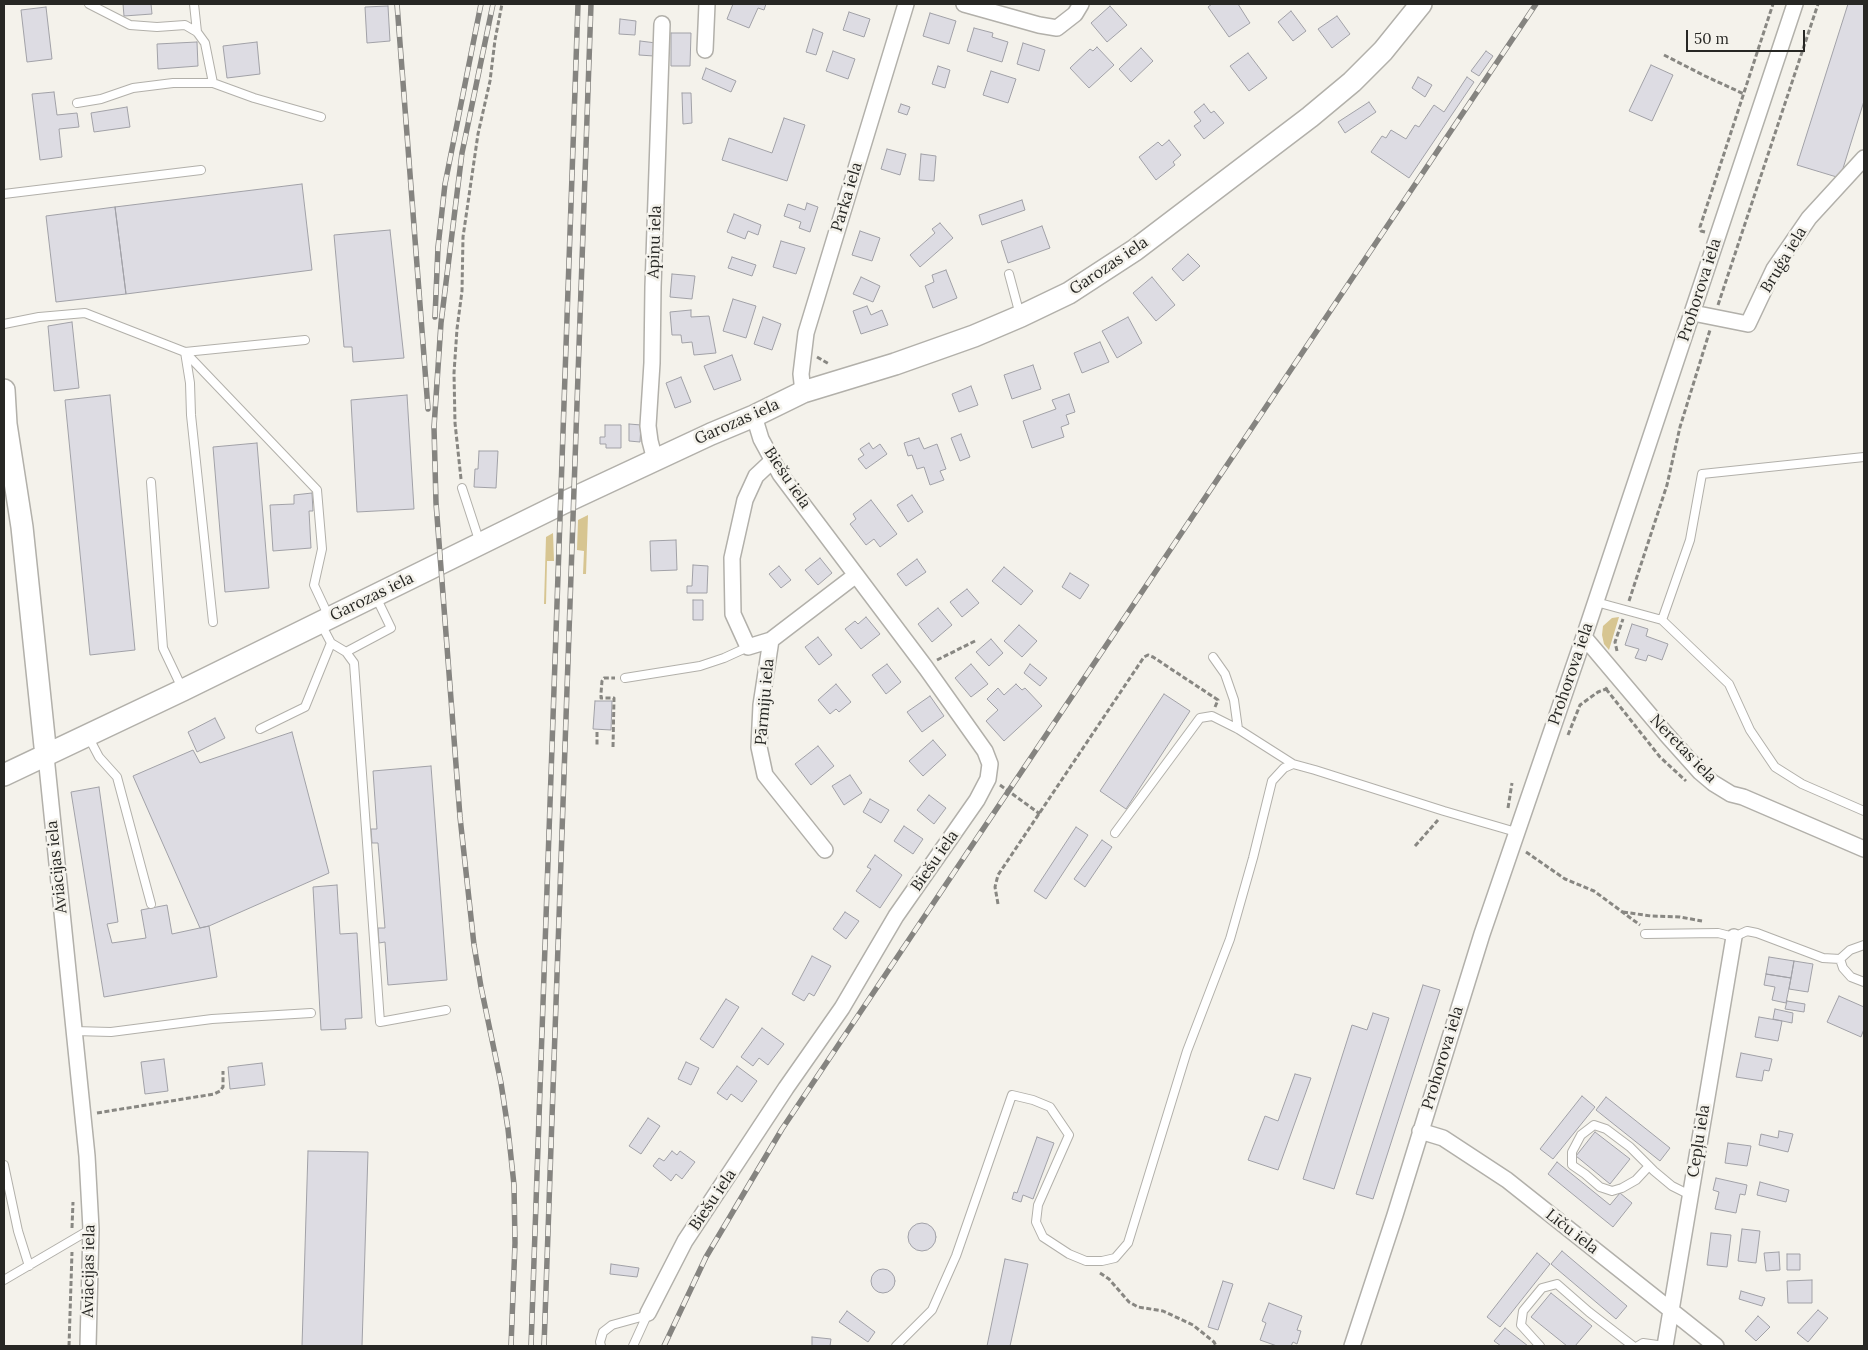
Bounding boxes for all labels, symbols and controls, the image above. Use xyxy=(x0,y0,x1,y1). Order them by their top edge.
scale bar xyxy=(1688,20,1807,52)
text: 50 m xyxy=(1694,29,1729,48)
street label: Parka iela xyxy=(827,160,867,234)
street label: Apiņu iela xyxy=(644,205,666,279)
street label: Bruģa iela xyxy=(1757,224,1811,296)
street label: Garozas iela xyxy=(1066,233,1152,299)
street label: Prohorova iela xyxy=(1674,236,1726,344)
street label: Garozas iela xyxy=(692,395,782,449)
street label: Biešu iela xyxy=(759,444,815,512)
street label: Garozas iela xyxy=(327,569,417,625)
street label: Prohorova iela xyxy=(1544,620,1598,728)
street label: Pārmiju iela xyxy=(752,658,778,746)
street label: Neretas iela xyxy=(1646,711,1720,787)
street label: Aviācijas iela xyxy=(43,820,71,914)
street label: Biešu iela xyxy=(907,827,963,895)
street label: Prohorova iela xyxy=(1418,1004,1468,1112)
street label: Cepļu iela xyxy=(1684,1103,1714,1179)
street label: Biešu iela xyxy=(685,1166,741,1234)
street label: Līču iela xyxy=(1542,1205,1602,1259)
street label: Aviācijas iela xyxy=(79,1224,99,1318)

